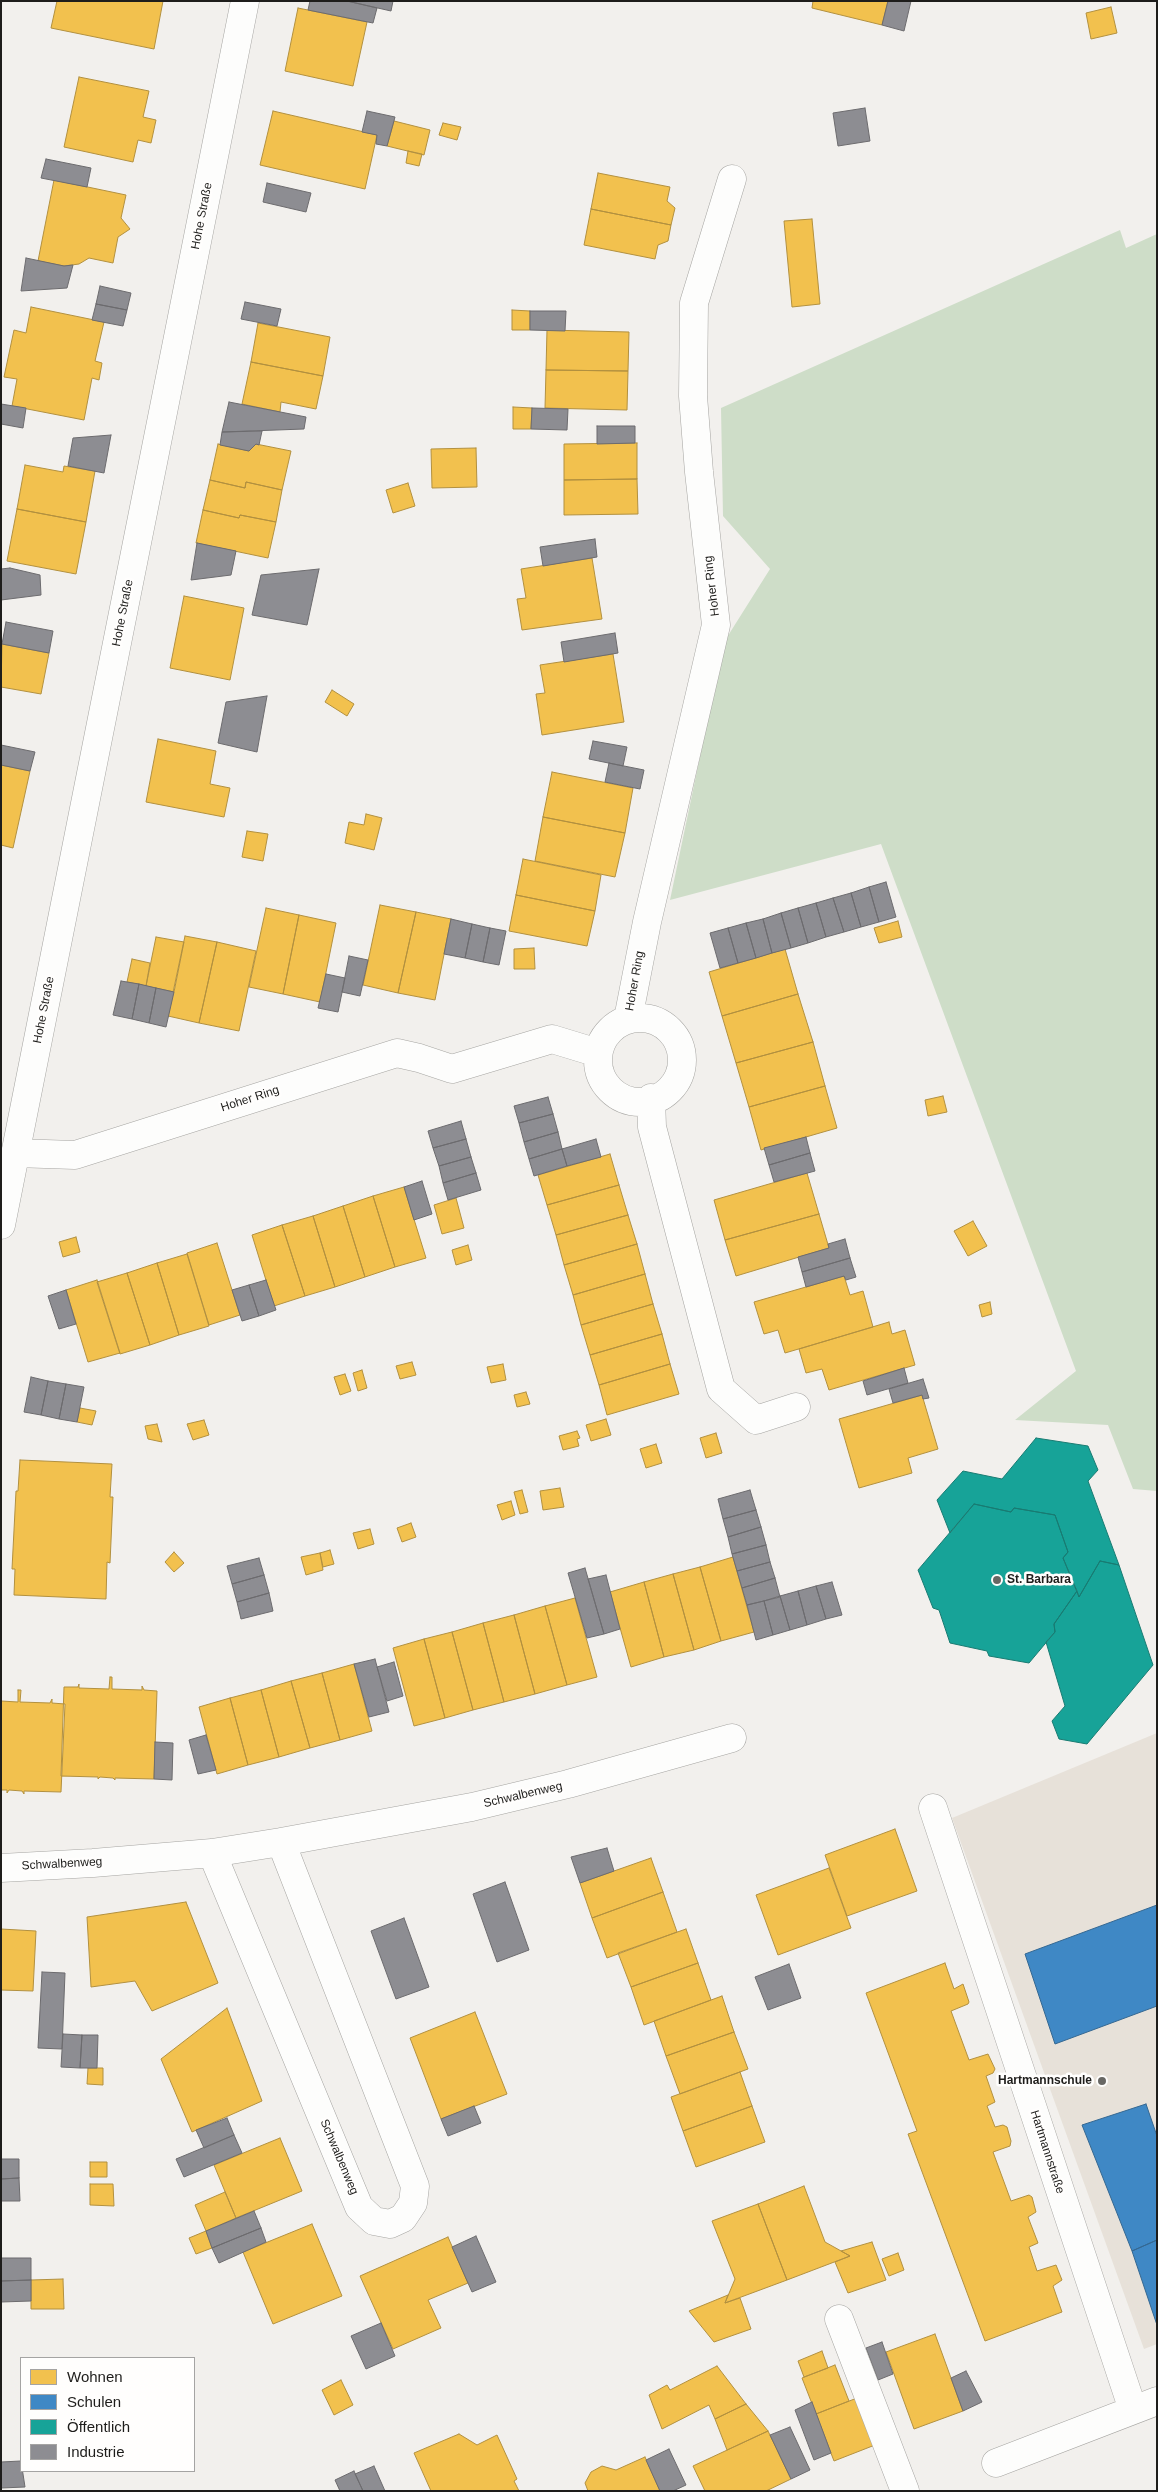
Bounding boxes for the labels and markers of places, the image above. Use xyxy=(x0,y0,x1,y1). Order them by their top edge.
place label: St. Barbara xyxy=(1007,1573,1071,1587)
marker: St. Barbara xyxy=(991,1574,1003,1586)
place label: Hartmannschule xyxy=(998,2074,1092,2088)
marker: Hartmannschule xyxy=(1096,2075,1108,2087)

